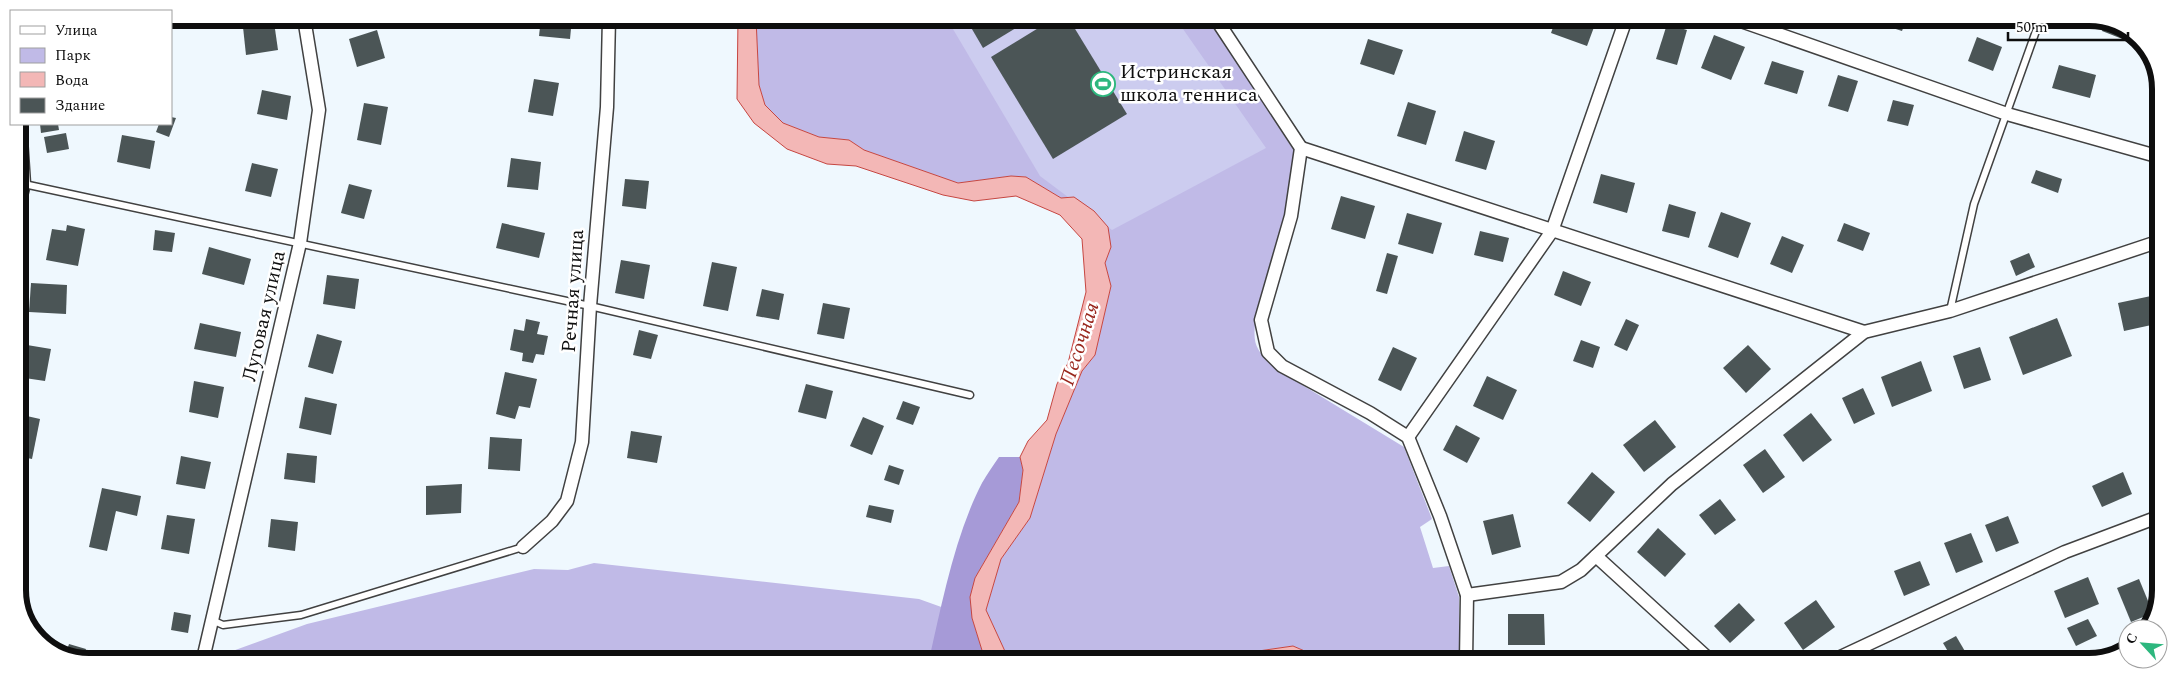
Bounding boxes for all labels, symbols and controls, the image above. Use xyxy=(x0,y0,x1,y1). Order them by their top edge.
legend xyxy=(10,10,172,125)
scale bar xyxy=(2008,10,2128,42)
text: 50 m xyxy=(2016,16,2048,39)
text: Улица xyxy=(55,19,98,42)
text: Парк xyxy=(55,44,91,67)
place label: Истринская школа тенниса xyxy=(1120,57,1258,110)
text: Вода xyxy=(55,69,89,92)
sports icon: Истринская школа тенниса xyxy=(1090,71,1116,97)
text: Здание xyxy=(55,94,105,117)
street label: Речная улица xyxy=(554,228,592,354)
street label: Луговая улица xyxy=(234,247,294,385)
water label: Песочная xyxy=(1052,298,1108,390)
north arrow xyxy=(2118,619,2168,669)
text: С xyxy=(2120,629,2143,648)

